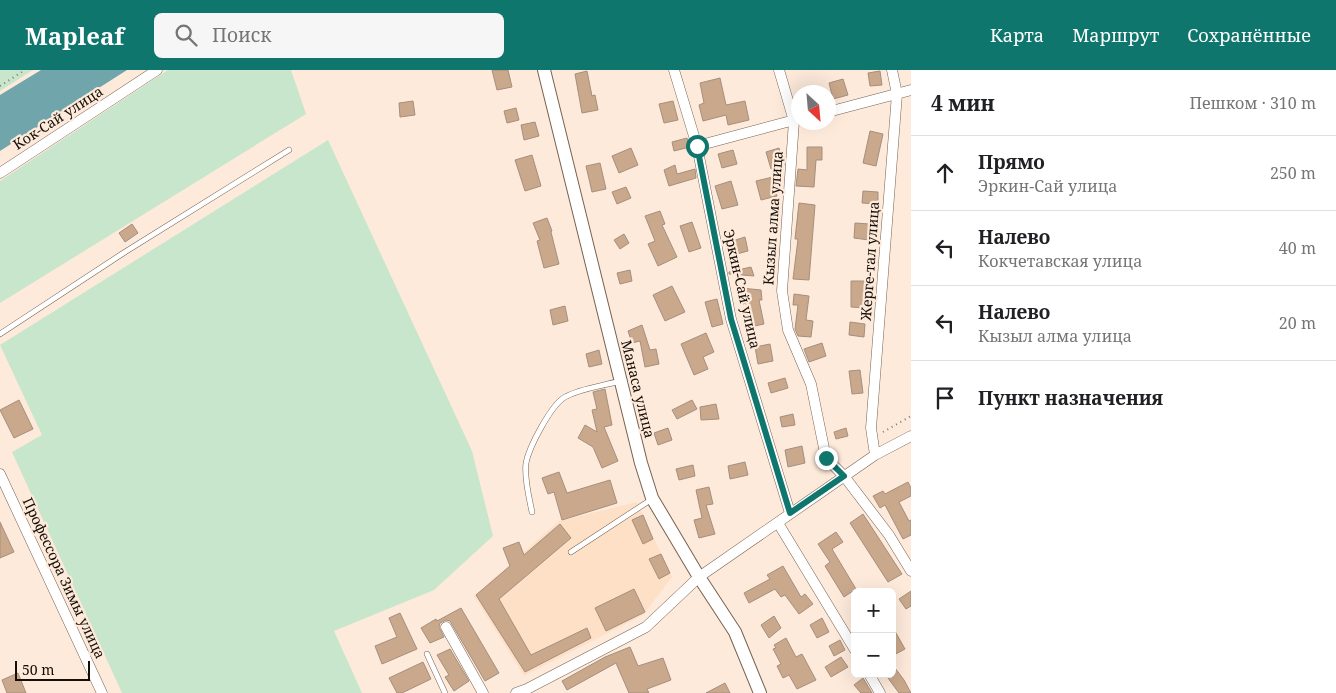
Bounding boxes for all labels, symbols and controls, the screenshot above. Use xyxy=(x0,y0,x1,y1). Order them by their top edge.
search box xyxy=(154,13,504,58)
text: Mapleaf xyxy=(25,19,124,52)
icon: search xyxy=(172,21,200,49)
text: Поиск xyxy=(212,22,271,48)
text: Карта xyxy=(990,23,1044,47)
text: Маршрут xyxy=(1072,23,1159,47)
text: Сохранённые xyxy=(1187,23,1311,47)
street label: Кок-Сай улица xyxy=(9,81,106,154)
north arrow xyxy=(791,85,836,130)
text: 4 мин xyxy=(931,89,995,117)
text: Пешком · 310 m xyxy=(1189,92,1316,114)
route start xyxy=(686,135,709,158)
text: Прямо xyxy=(978,149,1045,175)
street label: Кызыл алма улица xyxy=(758,150,787,286)
icon: ahead xyxy=(931,159,959,187)
text: 250 m xyxy=(1270,162,1316,184)
text: Эркин-Сай улица xyxy=(978,175,1117,197)
street label: Жерге-тал улица xyxy=(856,201,883,322)
text: Налево xyxy=(978,224,1050,250)
street label: Эркин-Сай улица xyxy=(720,227,765,350)
icon: left xyxy=(931,234,959,262)
text: 40 m xyxy=(1279,237,1316,259)
text: Кокчетавская улица xyxy=(978,250,1142,272)
text: Налево xyxy=(978,299,1050,325)
icon: left xyxy=(931,309,959,337)
text: 20 m xyxy=(1279,312,1316,334)
text: Кызыл алма улица xyxy=(978,325,1132,347)
street label: Манаса улица xyxy=(617,338,660,440)
icon: arrive xyxy=(931,384,959,412)
text: Пункт назначения xyxy=(978,385,1163,411)
route end xyxy=(815,447,838,470)
street label: Профессора Зимы улица xyxy=(19,494,110,661)
map controls xyxy=(851,588,896,678)
button: + xyxy=(851,588,896,633)
button: − xyxy=(851,633,896,678)
scale bar xyxy=(15,658,90,681)
text: 50 m xyxy=(22,660,55,679)

